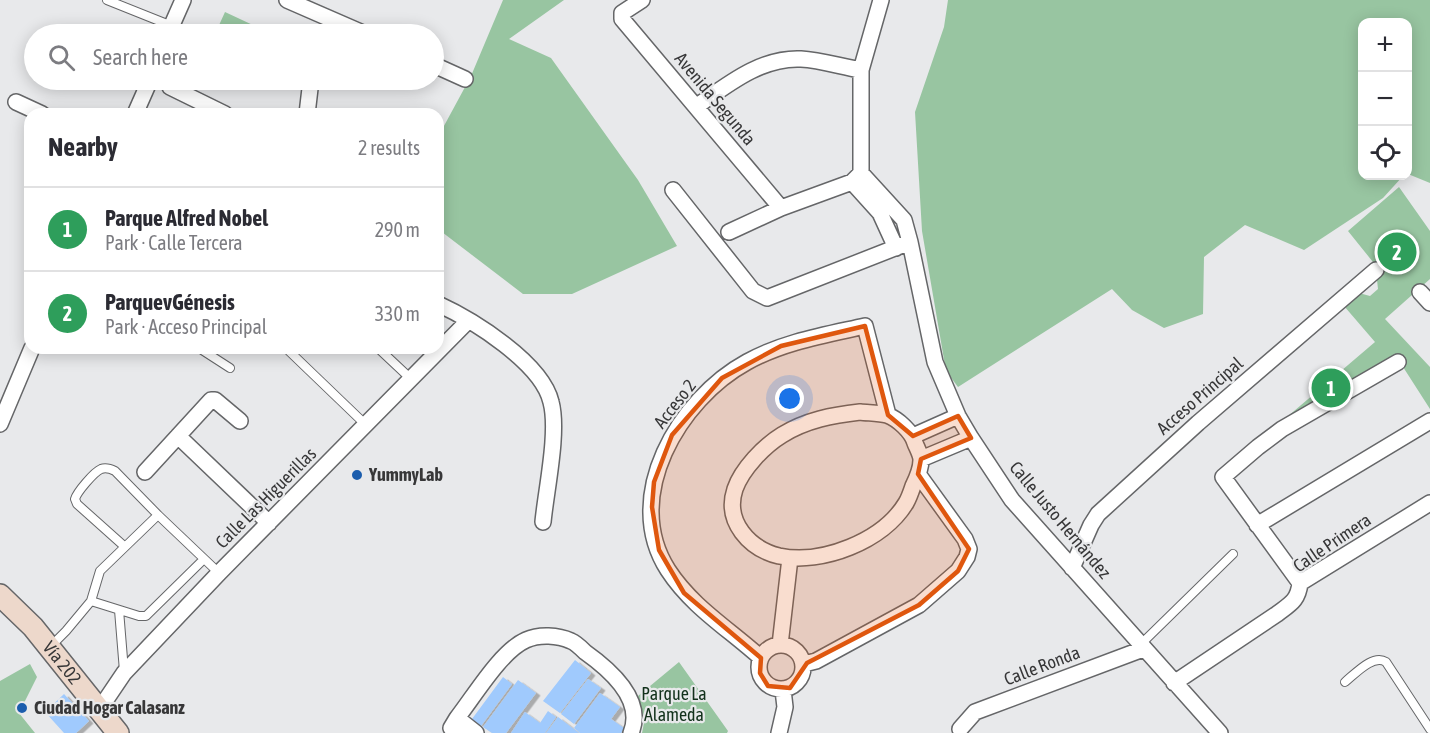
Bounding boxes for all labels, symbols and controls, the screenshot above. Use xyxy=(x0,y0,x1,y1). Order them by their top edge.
map controls xyxy=(1358,18,1412,180)
button: + xyxy=(1358,18,1412,72)
search box xyxy=(24,24,444,90)
icon: search xyxy=(45,41,78,74)
text: Search here xyxy=(93,44,188,70)
street label: Avenida Segunda xyxy=(671,48,760,149)
button: − xyxy=(1358,72,1412,126)
button: locate xyxy=(1358,126,1412,180)
text: Nearby xyxy=(48,132,118,162)
text: 2 results xyxy=(358,136,420,159)
text: Parque Alfred Nobel xyxy=(105,205,268,231)
text: 1 xyxy=(63,218,72,241)
text: 290 m xyxy=(375,218,420,241)
pin: 2 xyxy=(1378,230,1416,274)
text: Park · Calle Tercera xyxy=(105,231,243,254)
text: ParquevGénesis xyxy=(105,289,235,315)
text: 2 xyxy=(63,302,72,325)
text: 330 m xyxy=(375,302,420,325)
text: Park · Acceso Principal xyxy=(105,315,267,338)
street label: Acceso Principal xyxy=(1152,352,1247,439)
pin: 1 xyxy=(1312,366,1350,410)
street label: Acceso 2 xyxy=(649,375,700,432)
your location xyxy=(775,384,804,413)
street label: Calle Las Higuerillas xyxy=(211,443,320,552)
street label: Calle Justo Hernández xyxy=(1005,457,1116,583)
place label: YummyLab xyxy=(368,464,443,485)
marker: YummyLab xyxy=(350,468,364,482)
street label: Calle Primera xyxy=(1289,509,1375,576)
street label: Vía 202 xyxy=(39,637,86,688)
street label: Calle Ronda xyxy=(1001,641,1083,690)
park label: Parque La Alameda xyxy=(641,683,707,725)
place label: Ciudad Hogar Calasanz xyxy=(34,697,185,718)
marker: Ciudad Hogar Calasanz xyxy=(15,701,29,715)

